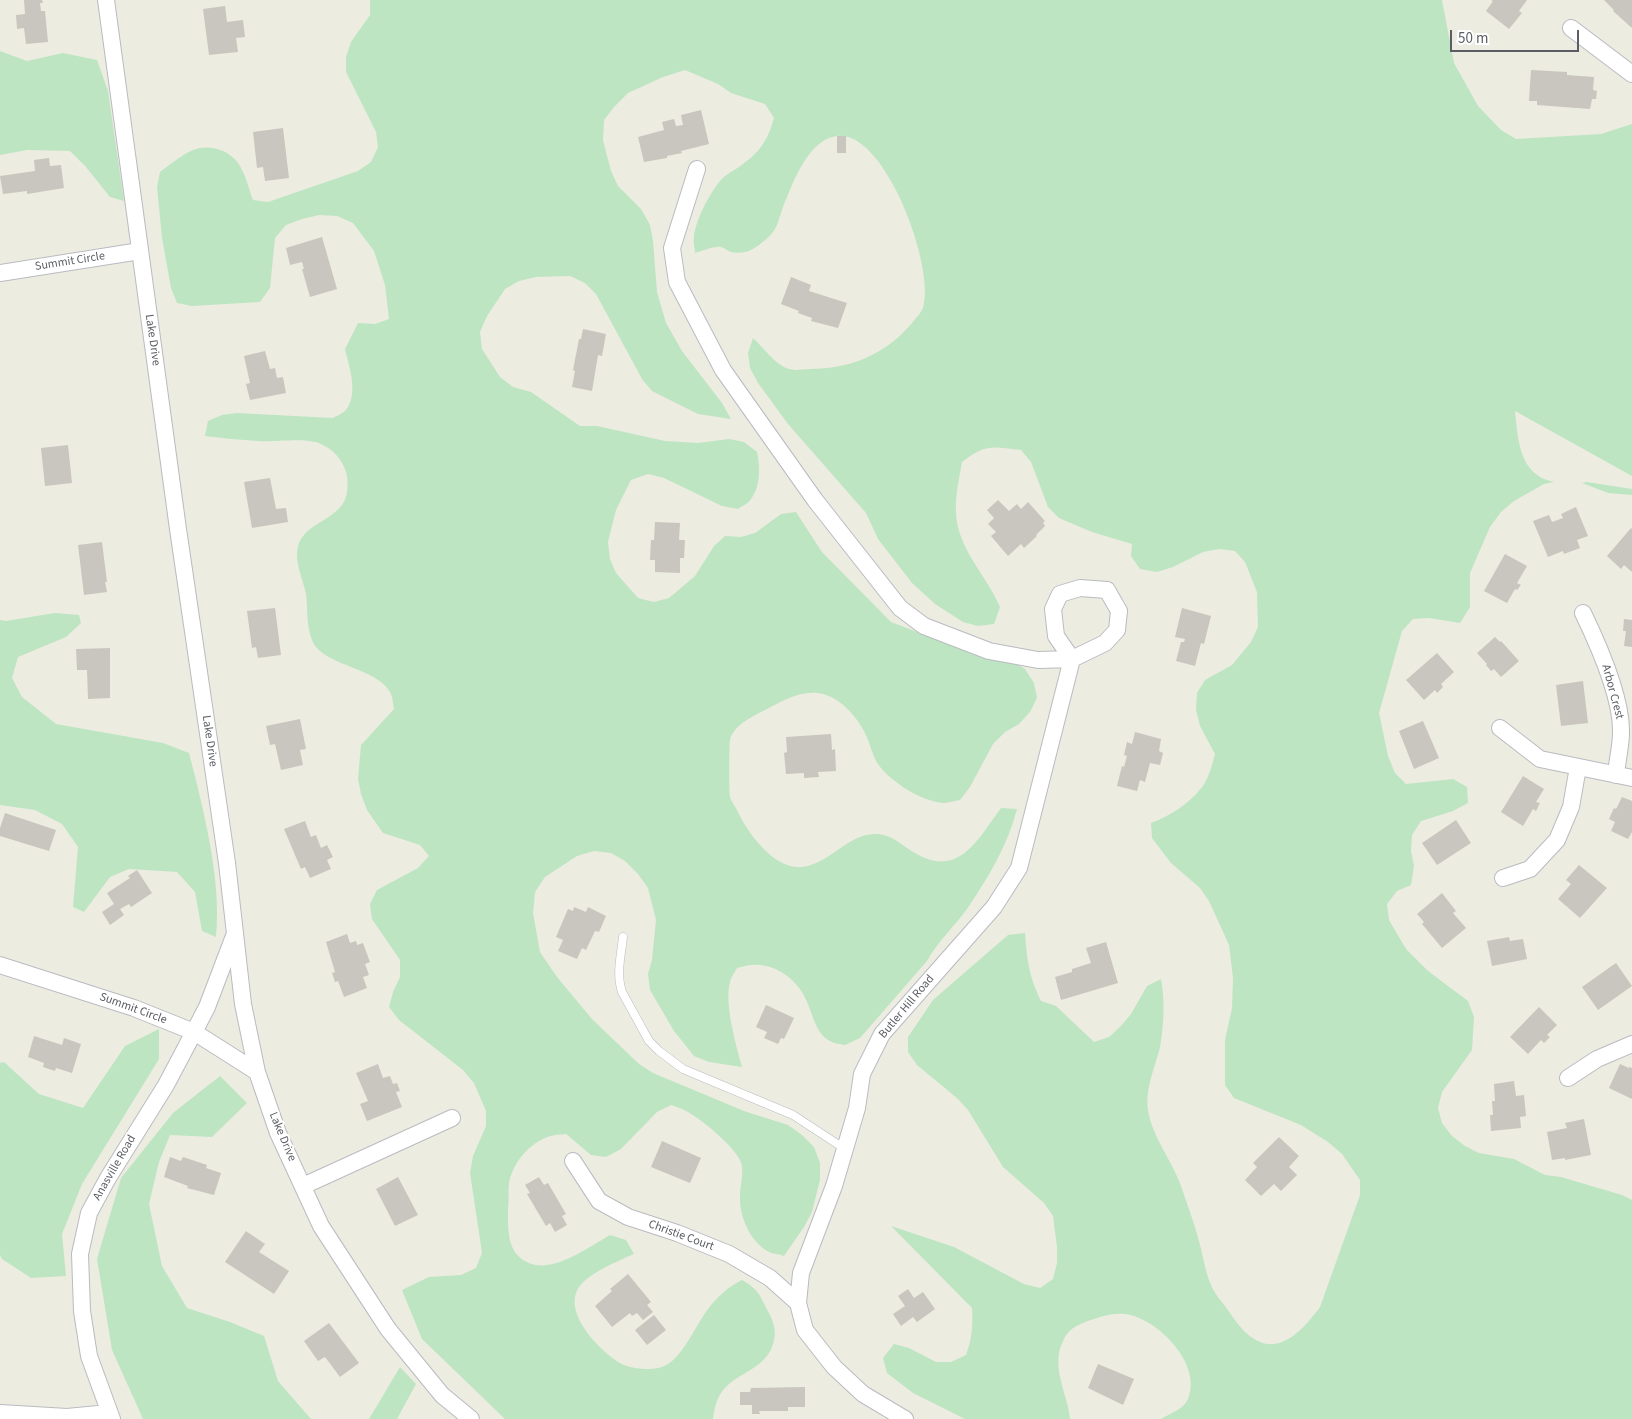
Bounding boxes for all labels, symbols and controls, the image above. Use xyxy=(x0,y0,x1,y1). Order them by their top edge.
scale bar xyxy=(1452,20,1581,52)
text: 50 m xyxy=(1458,28,1488,49)
street label: Summit Circle xyxy=(34,249,106,275)
street label: Lake Drive xyxy=(141,313,163,367)
street label: Arbor Crest xyxy=(1598,663,1626,721)
street label: Lake Drive xyxy=(198,714,220,768)
street label: Butler Hill Road xyxy=(876,972,938,1042)
street label: Summit Circle xyxy=(97,990,169,1028)
street label: Lake Drive xyxy=(265,1110,299,1164)
street label: Anasville Road xyxy=(91,1133,139,1203)
street label: Christie Court xyxy=(646,1217,716,1255)

